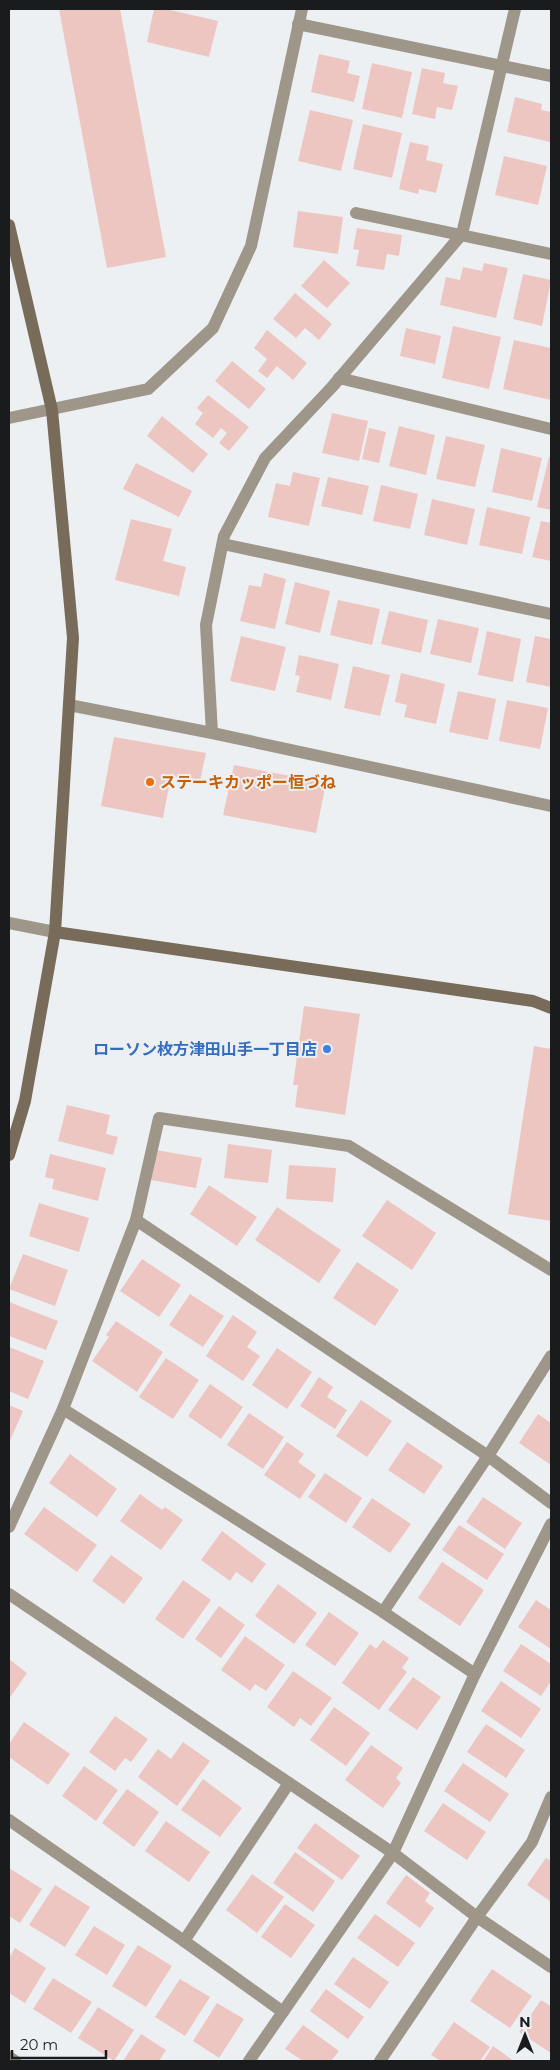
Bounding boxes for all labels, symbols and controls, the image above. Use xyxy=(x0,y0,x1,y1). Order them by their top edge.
place label: ステーキカッポー恒づね xyxy=(160,773,336,792)
marker: ステーキカッポー恒づね xyxy=(144,776,156,788)
place label: ローソン枚方津田山手一丁目店 xyxy=(93,1040,317,1059)
marker: ローソン枚方津田山手一丁目店 xyxy=(321,1043,333,1055)
north arrow xyxy=(500,2010,550,2060)
text: N xyxy=(519,2013,531,2031)
scale bar xyxy=(12,2028,106,2060)
text: 20 m xyxy=(20,2035,58,2054)

